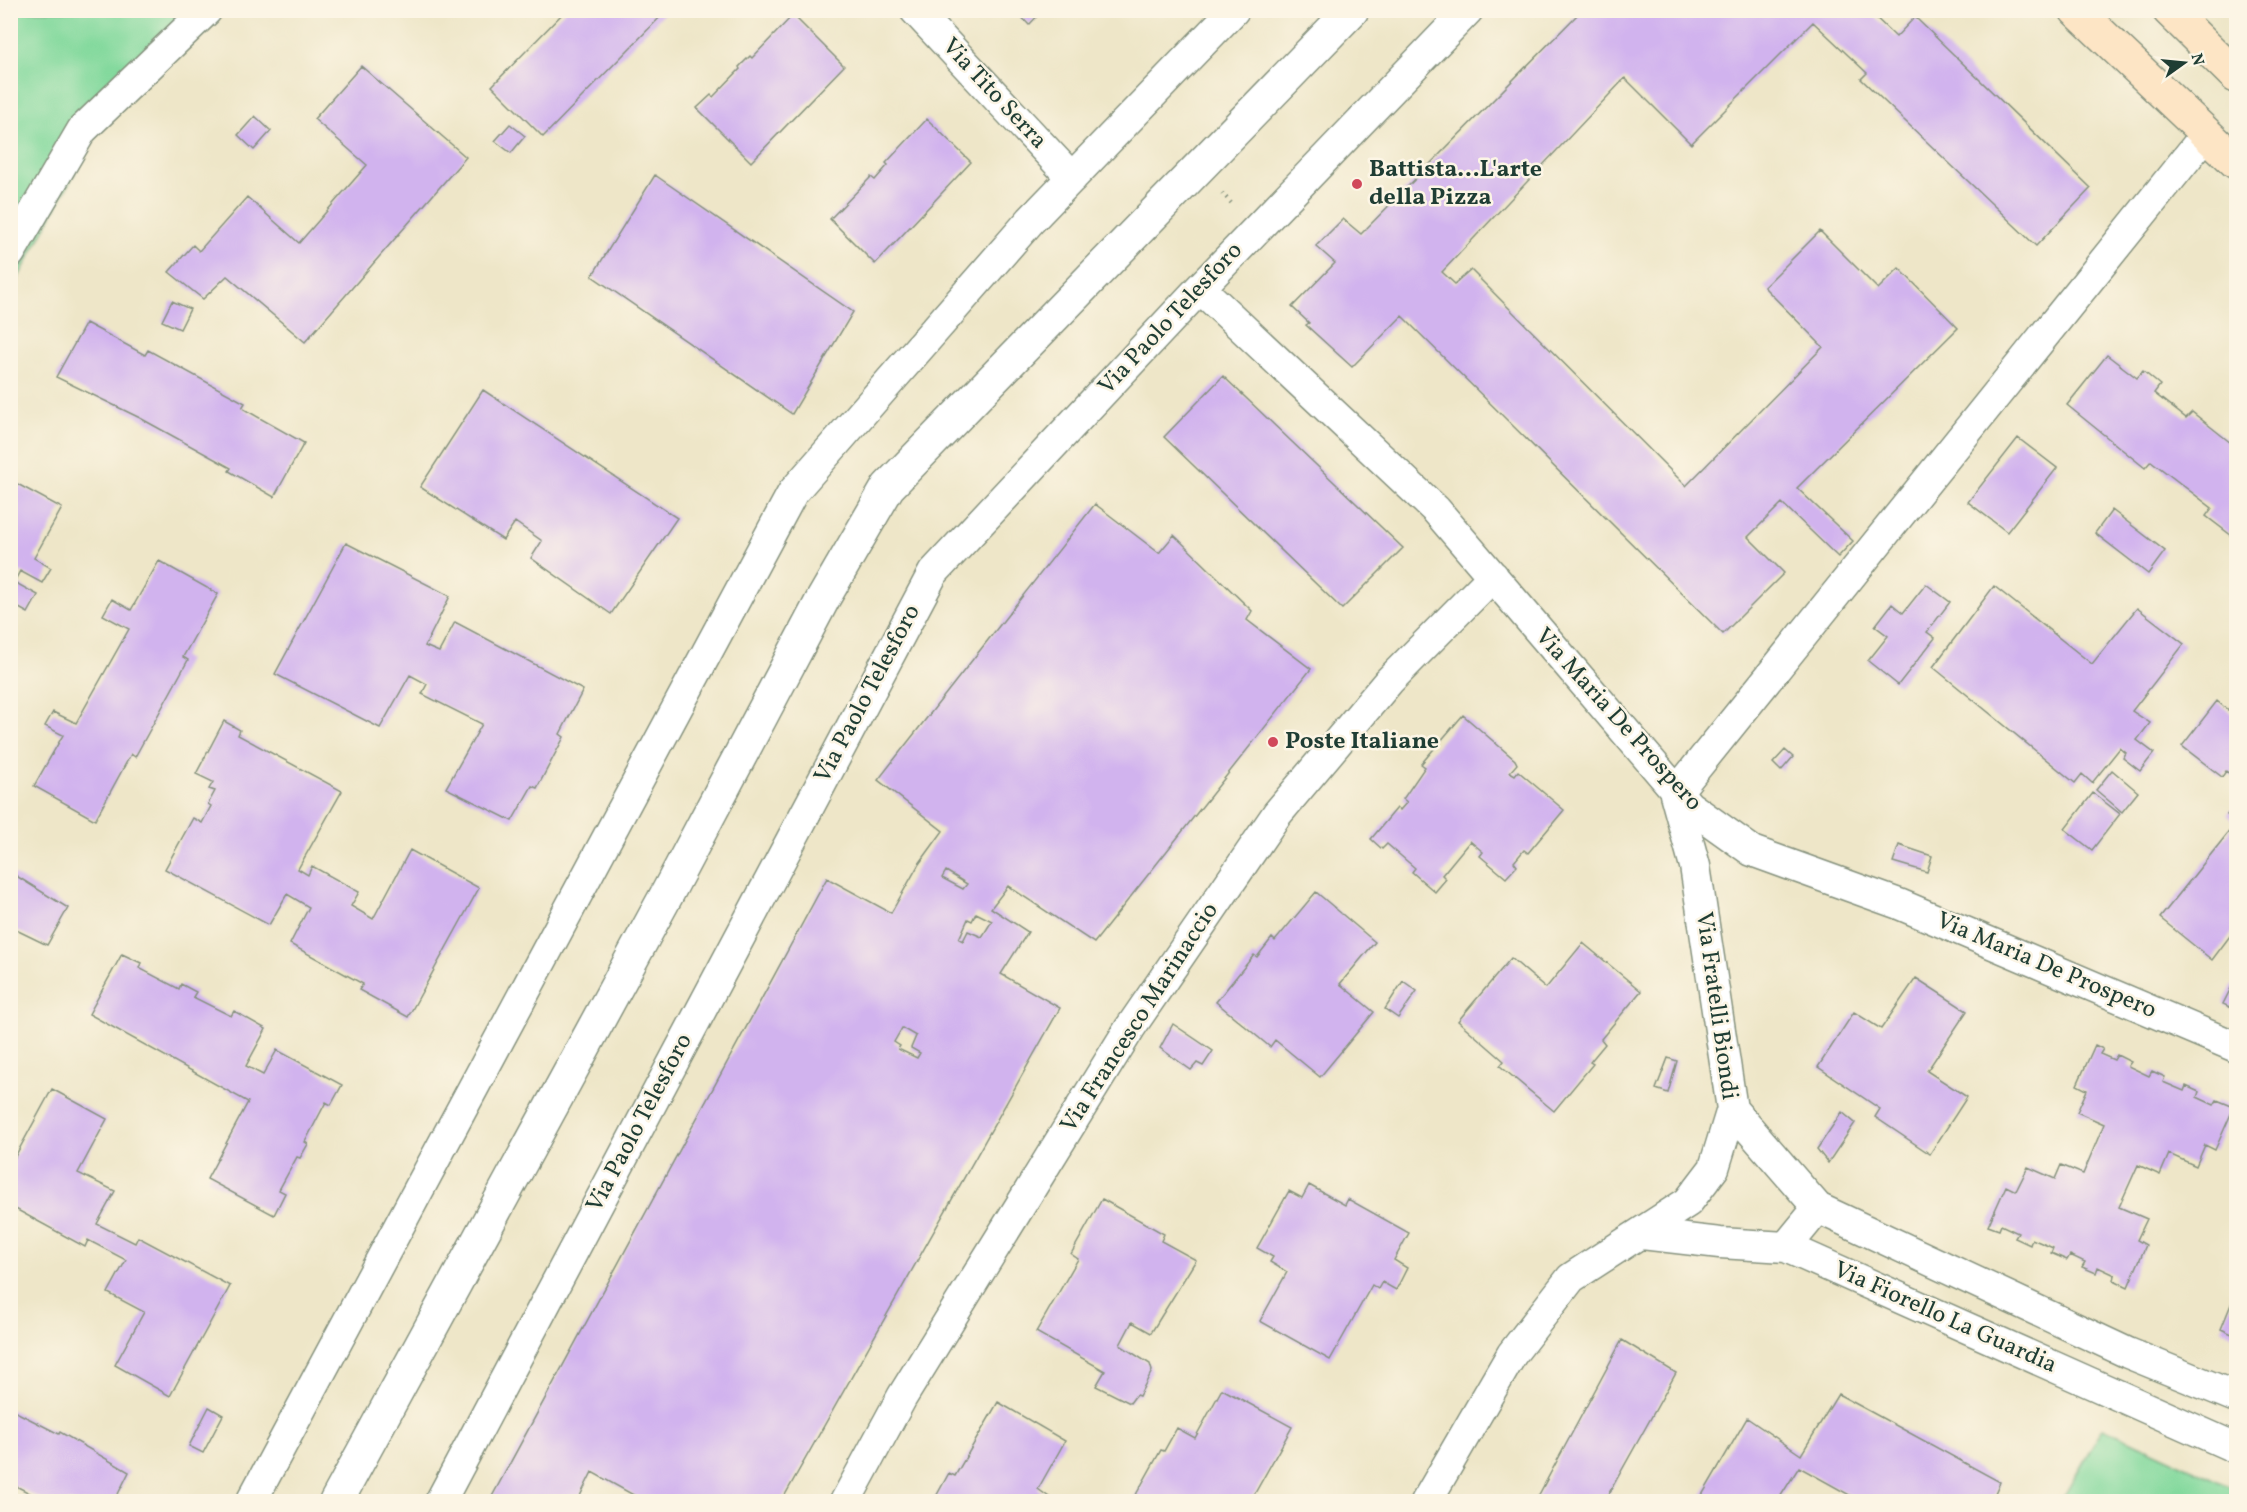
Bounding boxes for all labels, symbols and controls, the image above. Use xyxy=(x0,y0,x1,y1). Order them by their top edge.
street label: Via Tito Serra xyxy=(933,31,1055,157)
north arrow xyxy=(2154,33,2214,93)
text: N xyxy=(2184,51,2209,68)
place label: Battista...L'arte della Pizza xyxy=(1369,153,1542,215)
marker: Battista...L'arte della Pizza xyxy=(1350,177,1364,191)
street label: Via Paolo Telesforo xyxy=(1091,235,1251,403)
street label: Via Paolo Telesforo xyxy=(806,599,930,789)
street label: Via Maria De Prospero xyxy=(1526,621,1710,819)
place label: Poste Italiane xyxy=(1285,725,1439,759)
marker: Poste Italiane xyxy=(1266,735,1280,749)
street label: Via Francesco Marinaccio xyxy=(1053,896,1227,1140)
street label: Via Maria De Prospero xyxy=(1931,904,2161,1028)
street label: Via Fratelli Biondi xyxy=(1686,910,1746,1102)
street label: Via Paolo Telesforo xyxy=(578,1028,702,1218)
street label: Via Fiorello La Guardia xyxy=(1828,1253,2062,1383)

